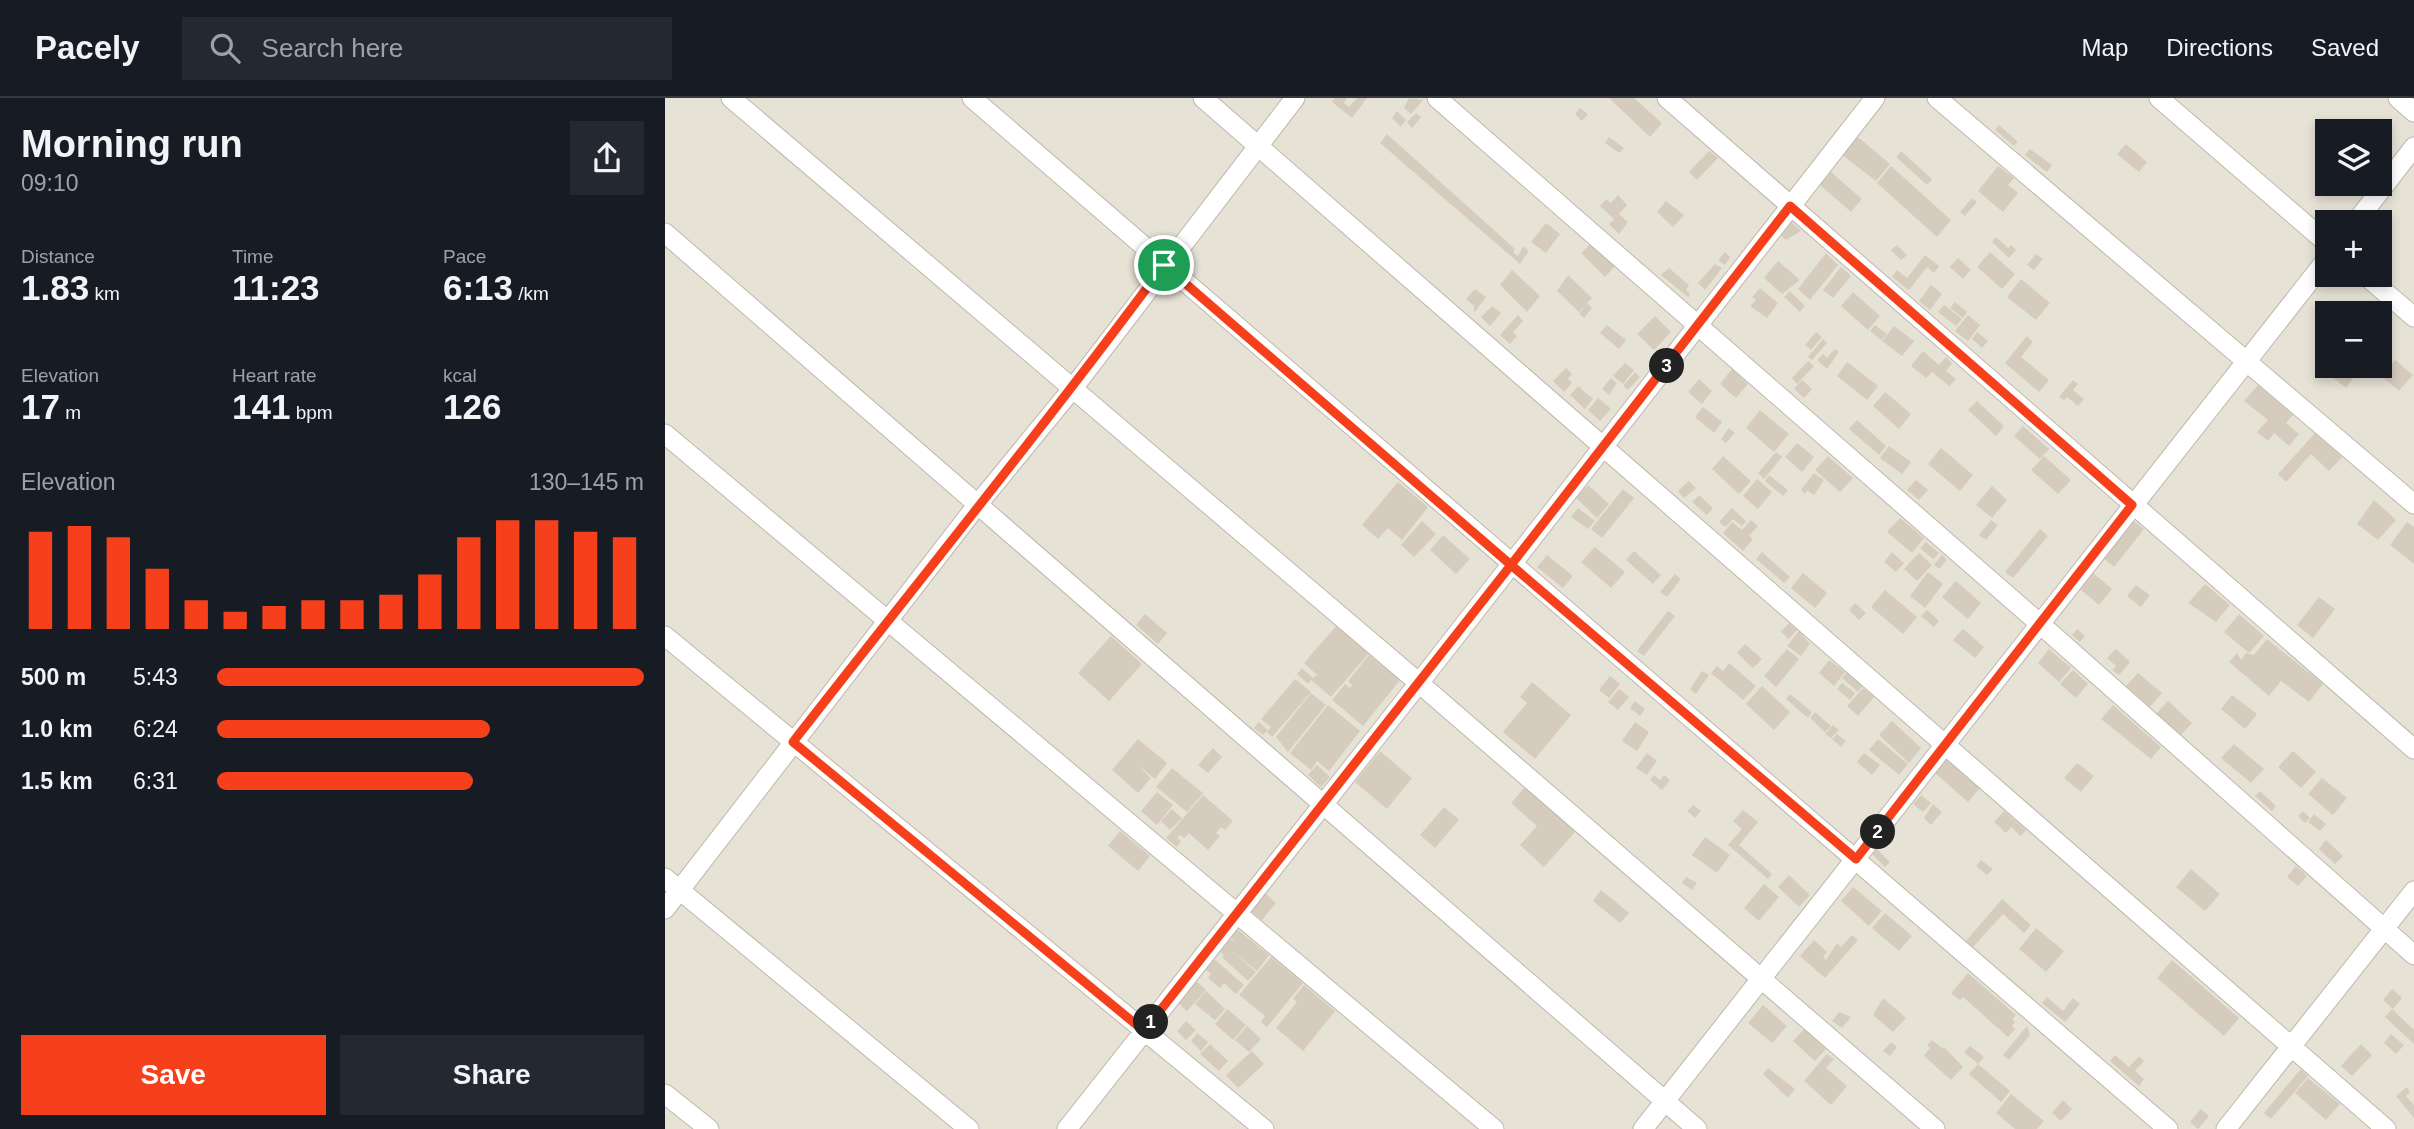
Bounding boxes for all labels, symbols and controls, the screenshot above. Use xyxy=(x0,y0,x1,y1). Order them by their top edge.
search box xyxy=(182,17,672,80)
text: Pacely xyxy=(35,29,140,66)
icon: search xyxy=(206,29,244,67)
text: Search here xyxy=(262,33,403,63)
text: Map xyxy=(2082,34,2128,61)
text: Directions xyxy=(2166,34,2273,61)
text: Saved xyxy=(2311,34,2379,61)
map controls xyxy=(2315,119,2392,378)
button: layers xyxy=(2315,119,2392,196)
button: share xyxy=(570,121,644,195)
text: Morning run xyxy=(21,123,243,165)
text: 09:10 xyxy=(21,170,79,196)
button: + xyxy=(2315,210,2392,287)
pin xyxy=(1134,235,1194,295)
text: Distance xyxy=(21,246,95,267)
text: Time xyxy=(232,246,274,267)
text: Pace xyxy=(443,246,486,267)
icon: arrive xyxy=(1145,246,1183,284)
text: 1.83 xyxy=(21,268,89,307)
text: 11:23 xyxy=(232,268,320,307)
text: 6:13 xyxy=(443,268,513,307)
text: km xyxy=(89,283,120,304)
text: /km xyxy=(513,283,549,304)
button: − xyxy=(2315,301,2392,378)
pin: 3 xyxy=(1649,348,1685,384)
text: 3 xyxy=(1661,355,1672,376)
text: Elevation xyxy=(21,365,99,386)
text: Heart rate xyxy=(232,365,316,386)
text: kcal xyxy=(443,365,477,386)
text: 17 xyxy=(21,387,60,426)
text: 141 xyxy=(232,387,290,426)
text: 126 xyxy=(443,387,501,426)
text: m xyxy=(60,402,81,423)
text: bpm xyxy=(290,402,333,423)
text: Elevation xyxy=(21,469,116,495)
text: 130–145 m xyxy=(529,469,644,495)
text: 500 m xyxy=(21,664,86,690)
text: 5:43 xyxy=(133,664,178,690)
text: 1.0 km xyxy=(21,716,93,742)
text: 6:24 xyxy=(133,716,178,742)
text: 1.5 km xyxy=(21,768,93,794)
text: 6:31 xyxy=(133,768,178,794)
pin: 2 xyxy=(1861,814,1895,850)
text: 2 xyxy=(1872,821,1883,842)
pin: 1 xyxy=(1133,1004,1169,1040)
text: 1 xyxy=(1145,1011,1156,1032)
button: Save xyxy=(21,1035,326,1115)
button: Share xyxy=(340,1035,644,1115)

